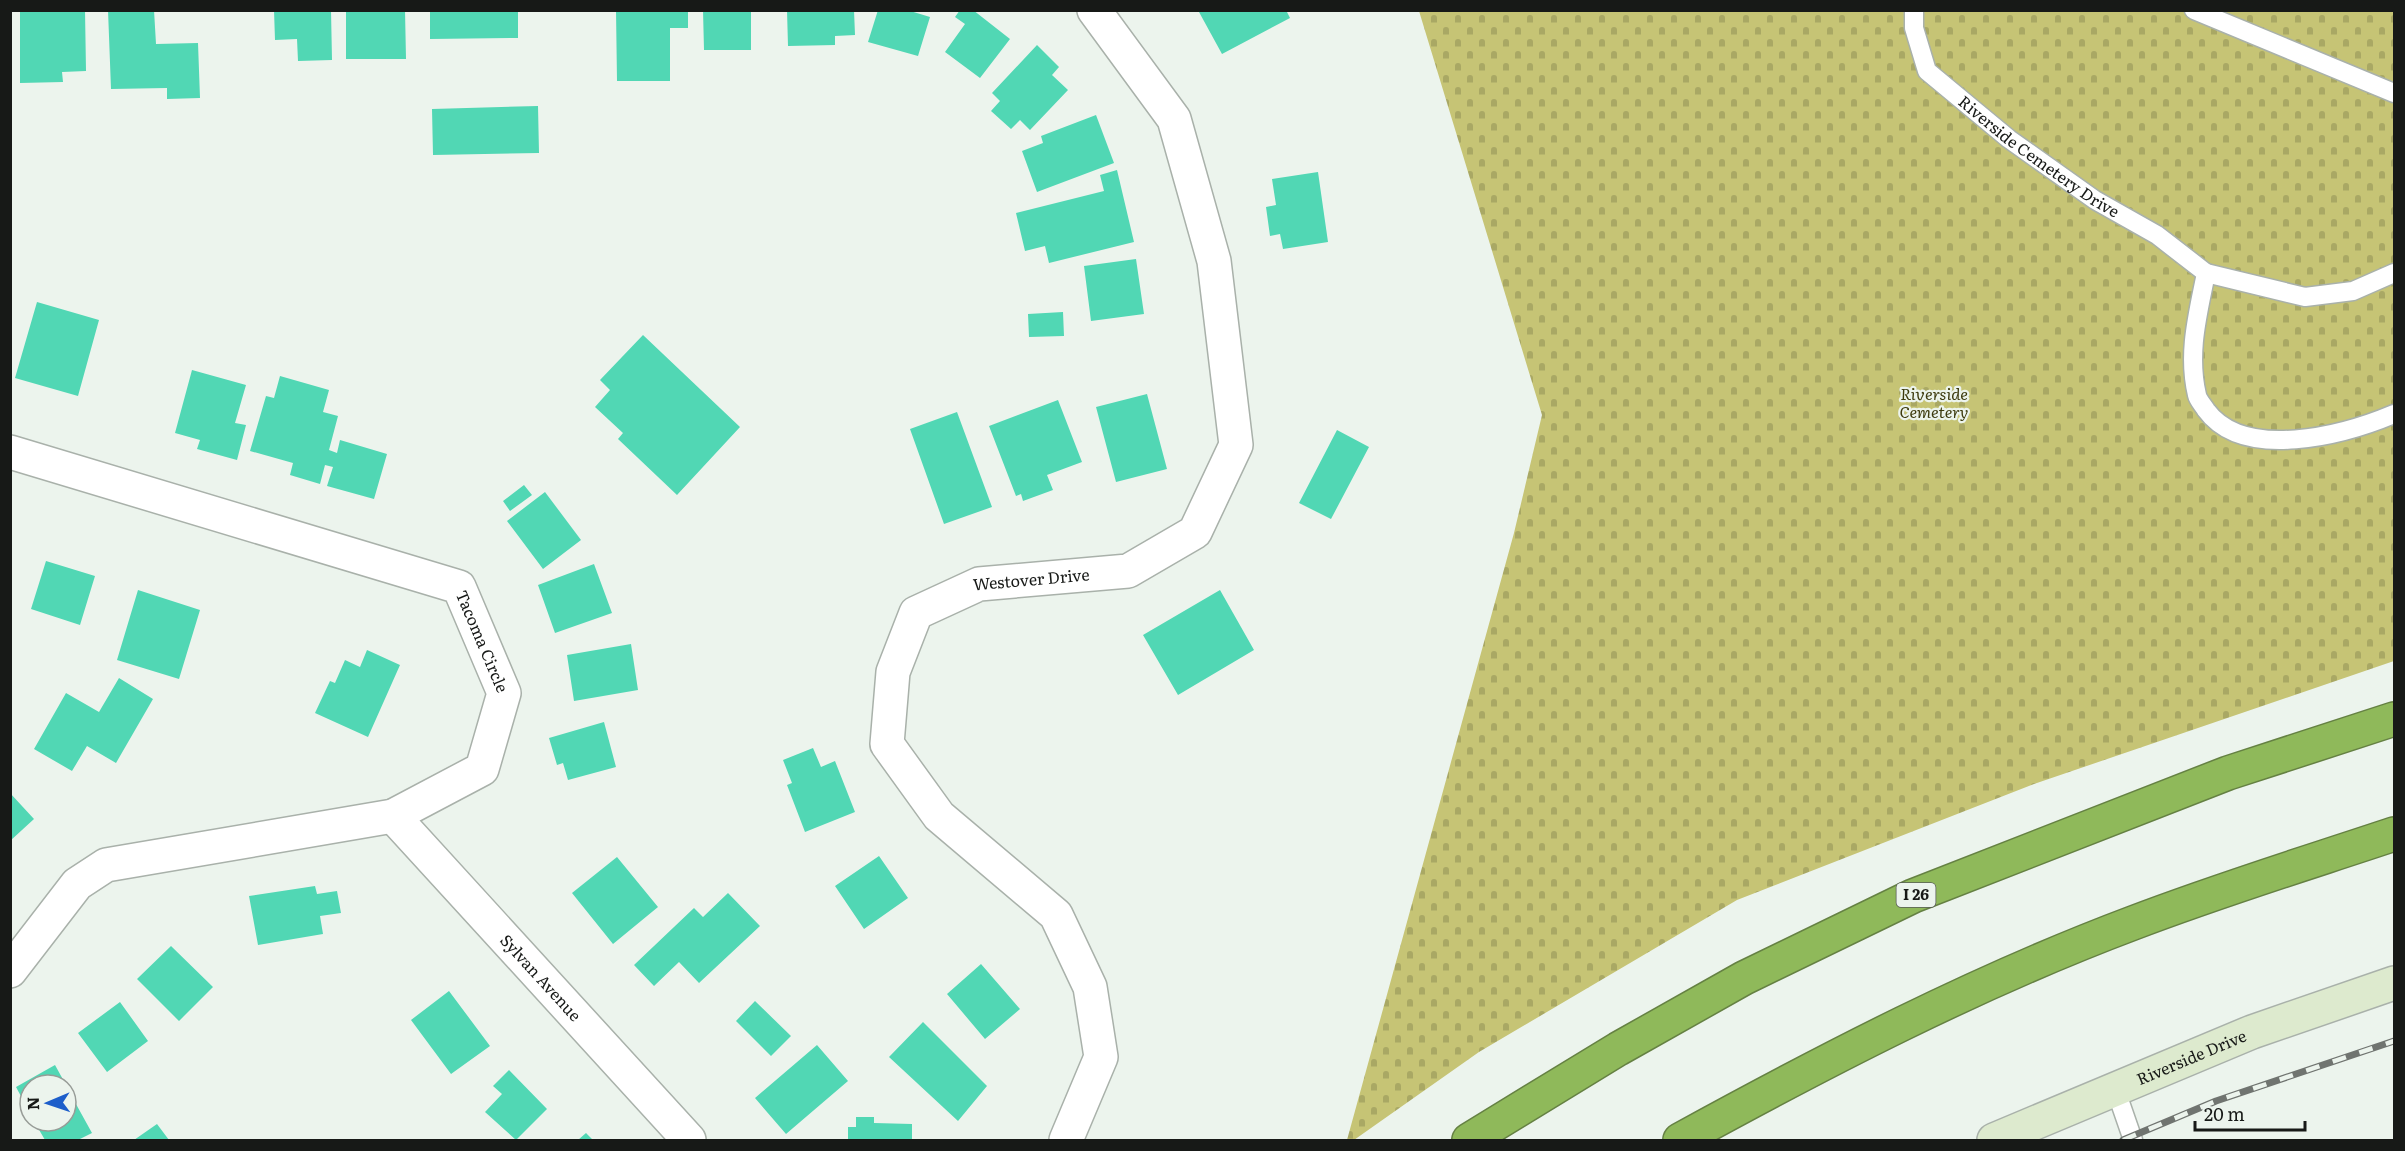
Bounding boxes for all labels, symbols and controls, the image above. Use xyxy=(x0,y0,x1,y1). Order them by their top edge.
street label: Riverside Cemetery Drive xyxy=(1954,89,2124,223)
park label: Riverside Cemetery xyxy=(1900,381,1968,423)
street label: Westover Drive xyxy=(972,561,1090,595)
street label: Tacoma Circle xyxy=(451,586,515,696)
road number: I 26 xyxy=(1896,883,1936,907)
street label: Sylvan Avenue xyxy=(495,928,588,1026)
street label: Riverside Drive xyxy=(2132,1023,2250,1090)
north arrow xyxy=(18,1073,78,1133)
scale bar xyxy=(2195,1094,2304,1132)
text: N xyxy=(20,1096,44,1111)
text: 20 m xyxy=(2204,1100,2245,1127)

